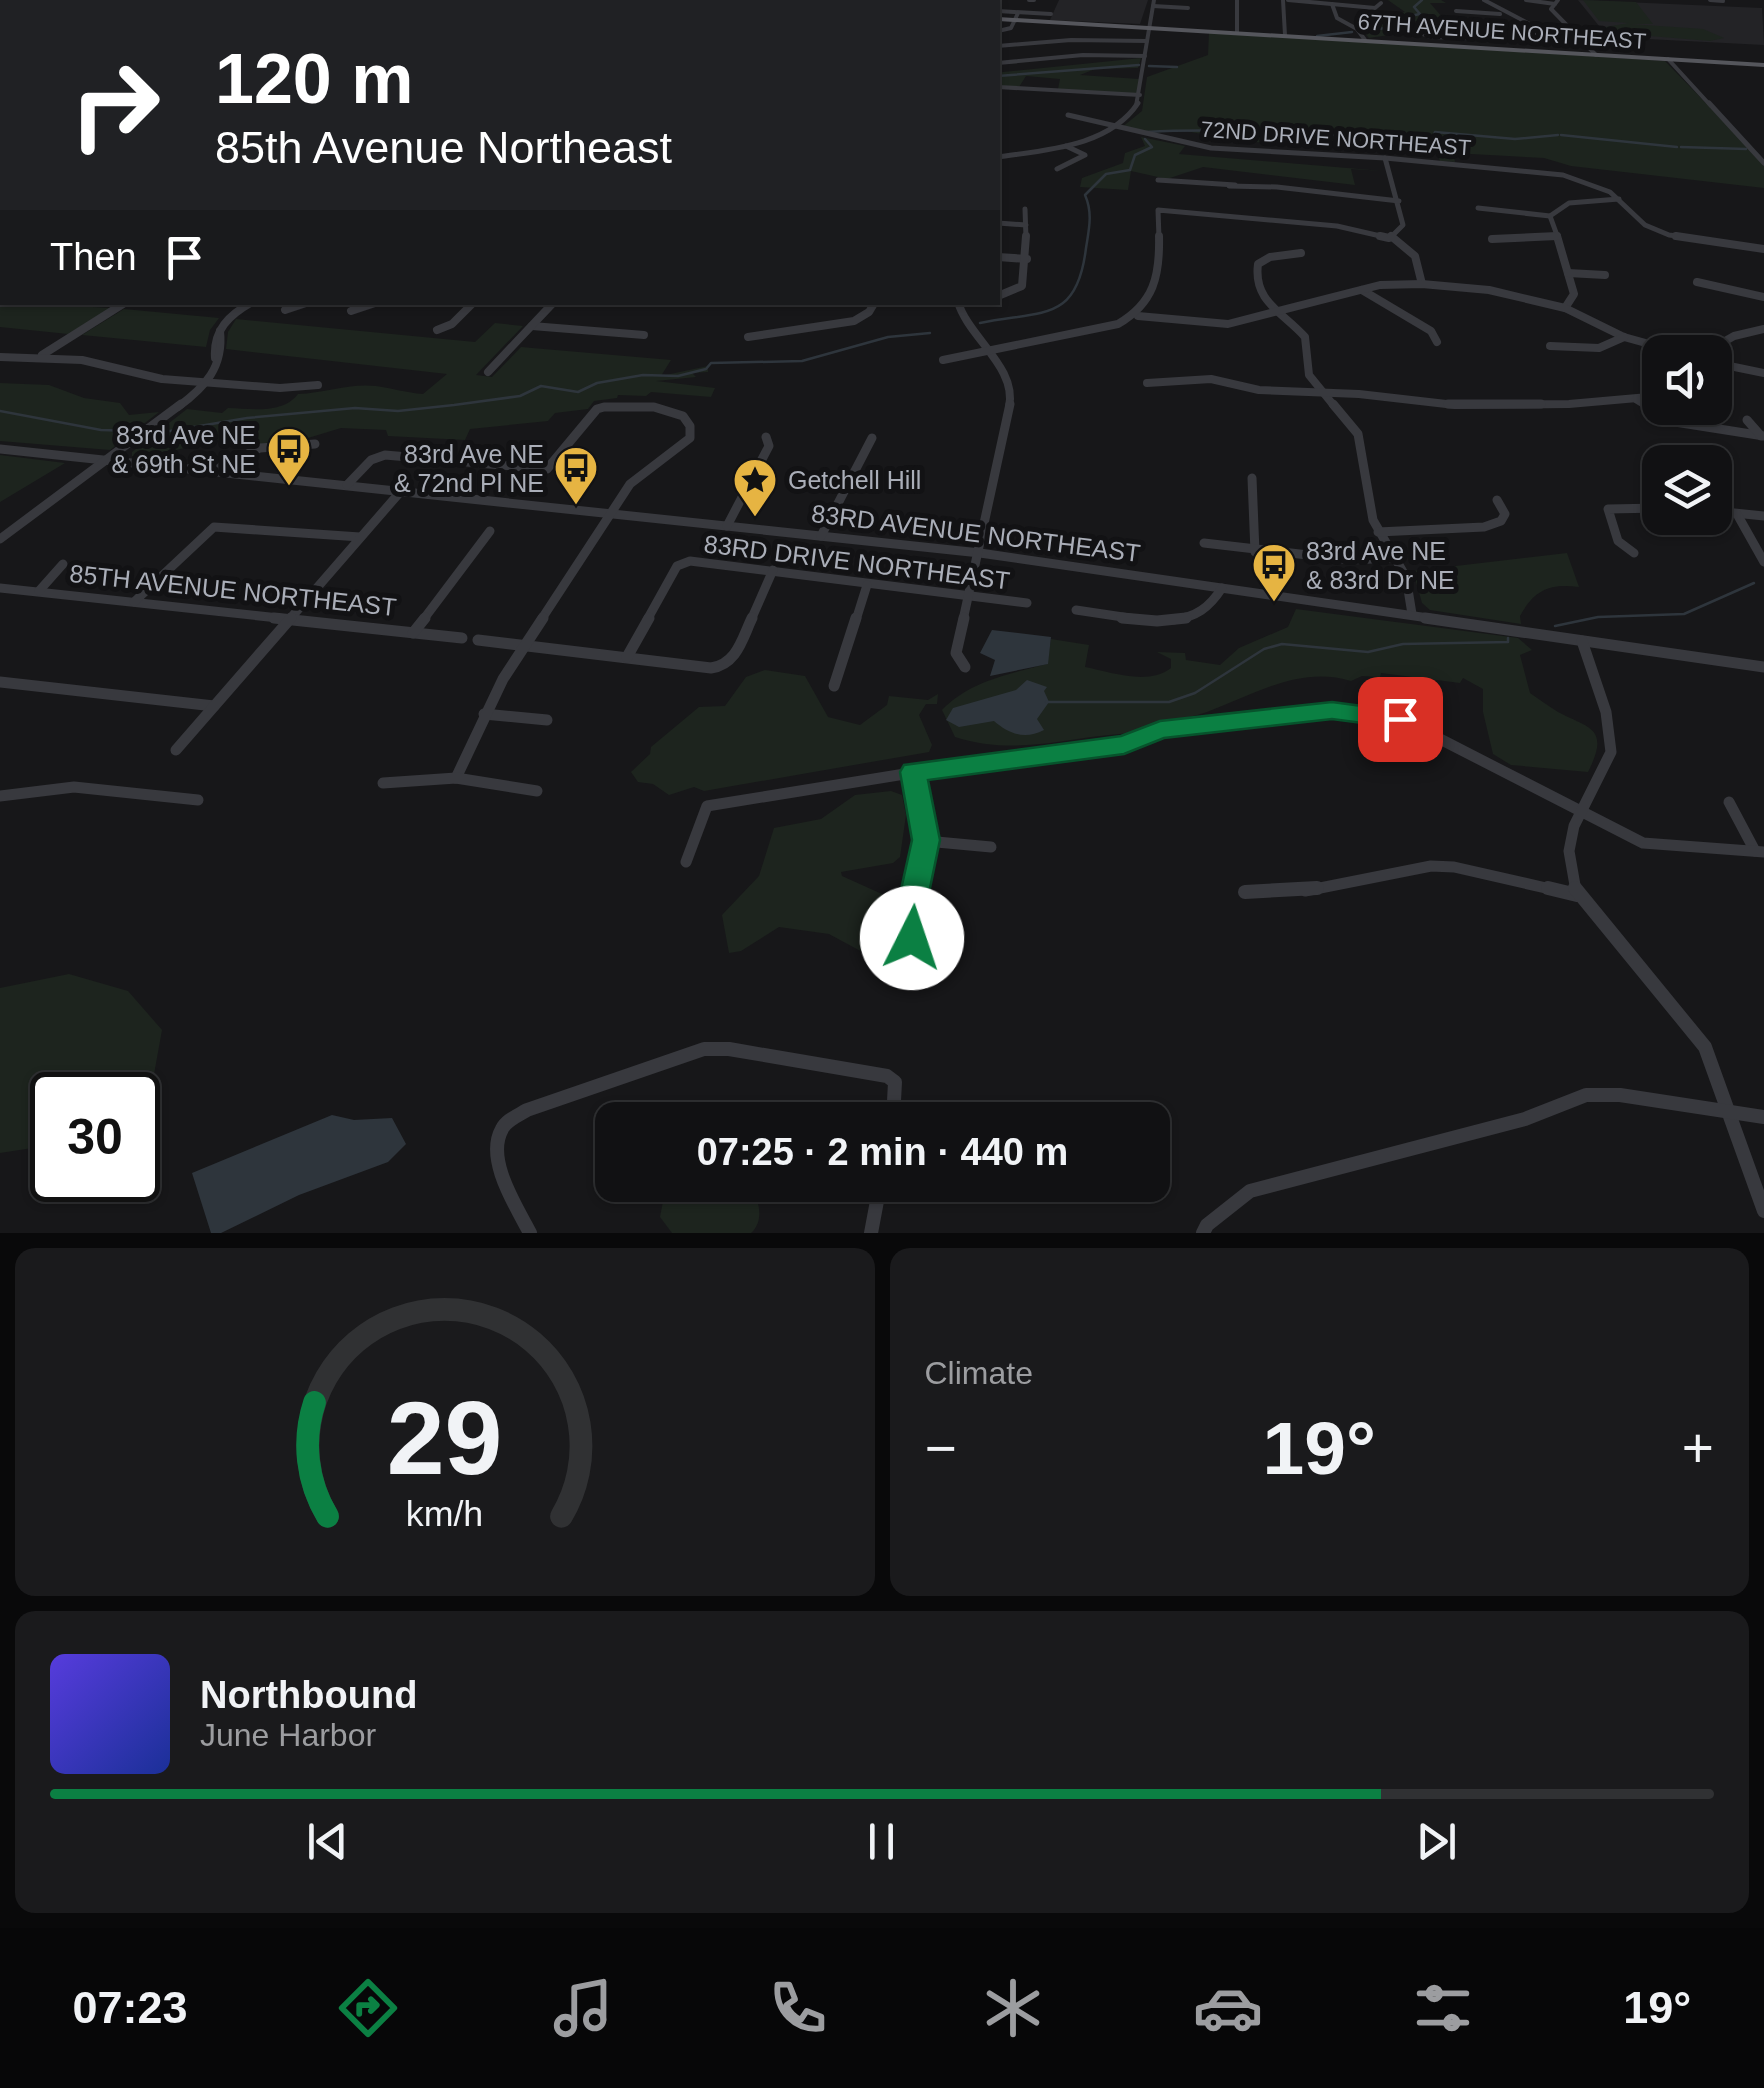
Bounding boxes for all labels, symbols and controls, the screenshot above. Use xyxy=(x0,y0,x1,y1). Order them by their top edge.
street label: 67TH AVENUE NORTHEAST xyxy=(1357,9,1647,54)
icon: right xyxy=(50,40,180,170)
text: 120 m xyxy=(215,40,413,118)
street label: 72ND DRIVE NORTHEAST xyxy=(1200,117,1472,160)
text: 85th Avenue Northeast xyxy=(215,122,672,173)
icon: arrive xyxy=(157,230,212,285)
text: Then xyxy=(50,236,137,278)
map controls xyxy=(1642,335,1732,535)
button: sound xyxy=(1642,335,1732,425)
place label: 83rd Ave NE & 69th St NE xyxy=(111,421,256,478)
bus stop icon: 83rd Ave NE & 69th St NE xyxy=(266,426,312,487)
place label: 83rd Ave NE & 72nd Pl NE xyxy=(394,440,544,497)
bus stop icon: 83rd Ave NE & 72nd Pl NE xyxy=(553,445,599,506)
button: layers xyxy=(1642,445,1732,535)
place icon: Getchell Hill xyxy=(732,457,778,518)
place label: Getchell Hill xyxy=(788,466,921,494)
street label: 83RD AVENUE NORTHEAST xyxy=(810,499,1142,567)
street label: 83RD DRIVE NORTHEAST xyxy=(702,529,1012,595)
place label: 83rd Ave NE & 83rd Dr NE xyxy=(1306,537,1455,594)
bus stop icon: 83rd Ave NE & 83rd Dr NE xyxy=(1251,542,1297,603)
street label: 85TH AVENUE NORTHEAST xyxy=(68,559,398,621)
pin xyxy=(1358,677,1443,762)
icon: arrive xyxy=(1373,692,1428,747)
position arrow xyxy=(860,886,964,990)
speed limit sign: 30 xyxy=(30,1072,160,1202)
text: 07:25 · 2 min · 440 m xyxy=(697,1131,1068,1173)
text: Climate xyxy=(925,1355,1033,1391)
text: 29 xyxy=(387,1380,503,1496)
text: 19° xyxy=(1263,1406,1376,1490)
text: − xyxy=(925,1417,957,1479)
text: + xyxy=(1682,1417,1714,1479)
text: km/h xyxy=(406,1494,483,1534)
text: Northbound xyxy=(200,1674,417,1716)
text: June Harbor xyxy=(200,1717,376,1753)
icon: previous xyxy=(300,1814,355,1869)
icon: pause xyxy=(854,1814,909,1869)
icon: next xyxy=(1409,1814,1464,1869)
icon: directions xyxy=(333,1973,403,2043)
icon: music xyxy=(548,1973,618,2043)
icon: phone xyxy=(763,1973,833,2043)
icon: climate xyxy=(978,1973,1048,2043)
icon: car xyxy=(1193,1973,1263,2043)
icon: filters xyxy=(1408,1973,1478,2043)
text: 07:23 xyxy=(73,1982,188,2033)
text: 19° xyxy=(1623,1982,1691,2033)

